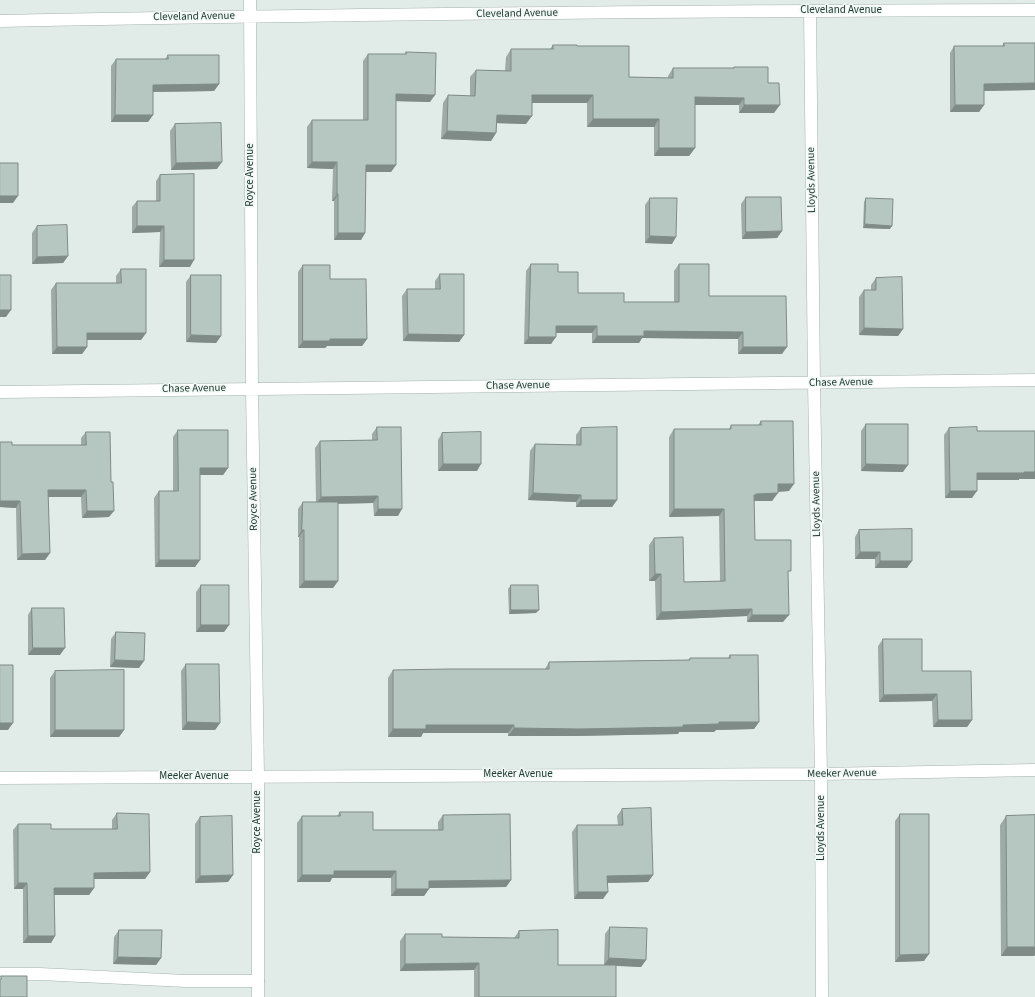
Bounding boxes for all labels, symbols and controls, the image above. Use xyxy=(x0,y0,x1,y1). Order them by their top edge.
street label: Cleveland Avenue xyxy=(800,4,882,18)
street label: Cleveland Avenue xyxy=(476,7,558,21)
street label: Cleveland Avenue xyxy=(153,10,235,24)
street label: Royce Avenue xyxy=(244,143,258,207)
street label: Lloyds Avenue xyxy=(805,147,819,213)
street label: Chase Avenue xyxy=(809,376,873,390)
street label: Chase Avenue xyxy=(486,379,550,393)
street label: Chase Avenue xyxy=(162,382,226,396)
street label: Royce Avenue xyxy=(247,467,261,531)
street label: Lloyds Avenue xyxy=(810,471,824,537)
street label: Meeker Avenue xyxy=(807,767,877,781)
street label: Meeker Avenue xyxy=(483,768,553,782)
street label: Meeker Avenue xyxy=(159,770,229,784)
street label: Royce Avenue xyxy=(251,790,265,854)
street label: Lloyds Avenue xyxy=(815,795,829,861)

